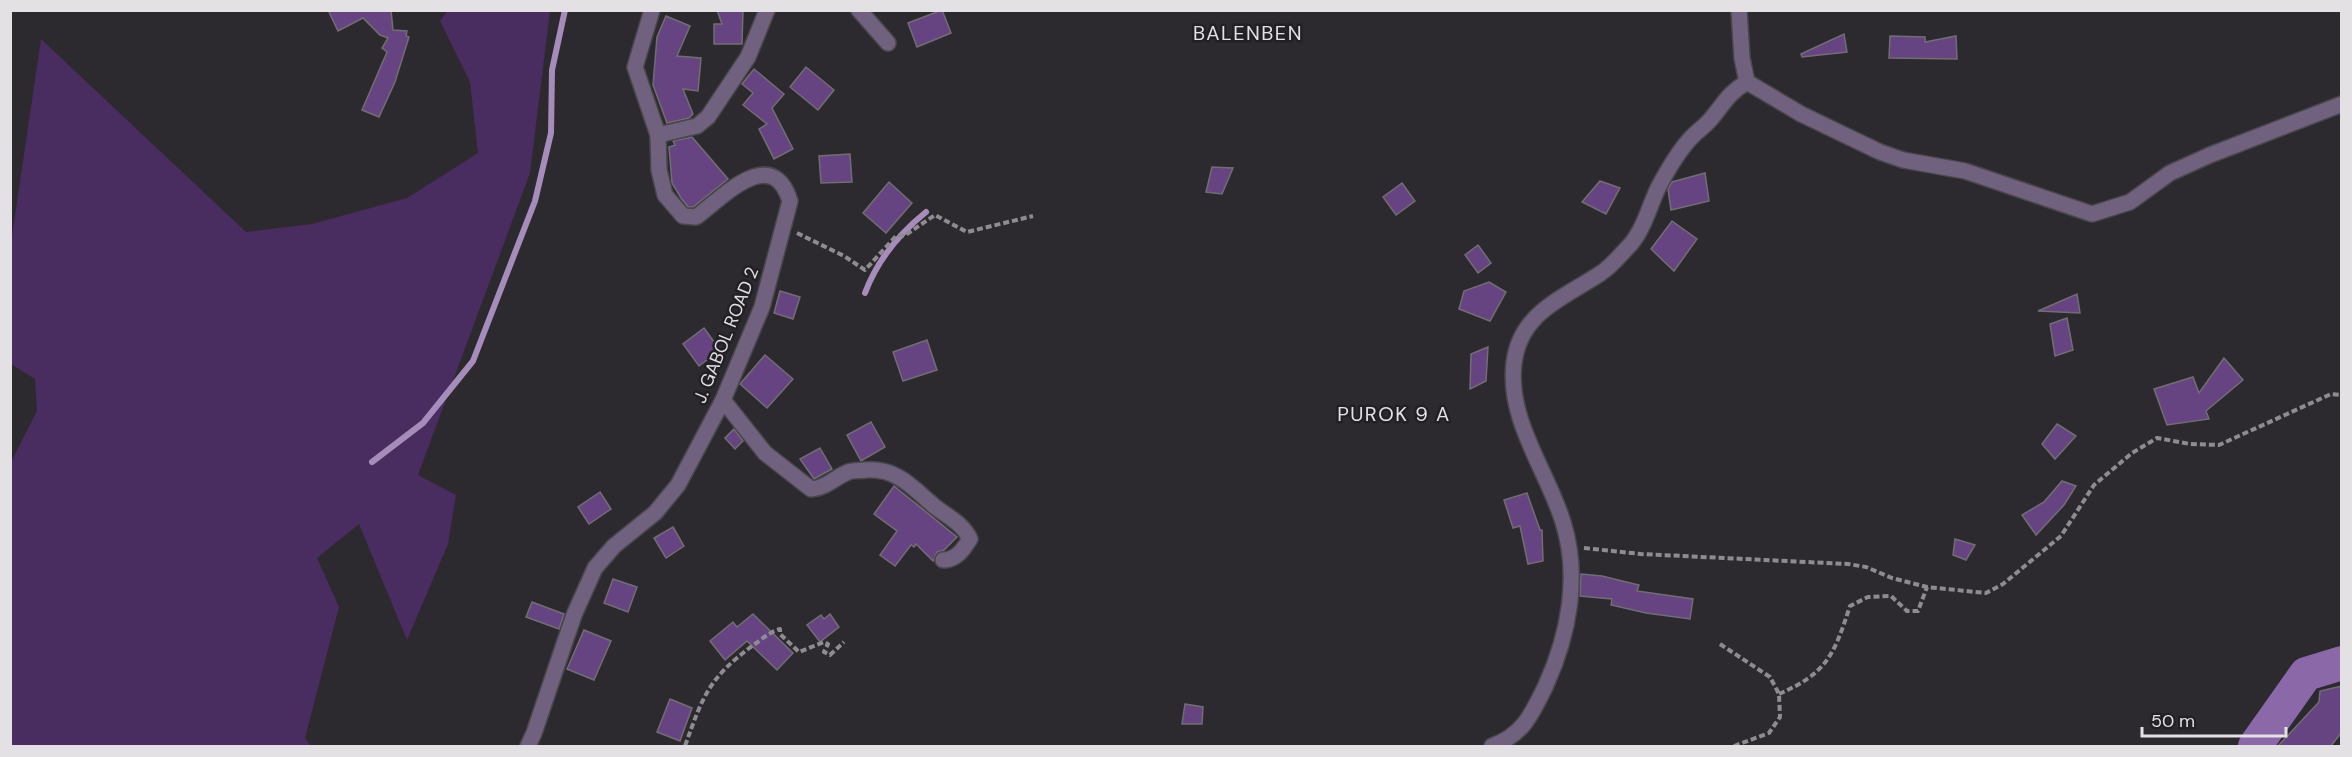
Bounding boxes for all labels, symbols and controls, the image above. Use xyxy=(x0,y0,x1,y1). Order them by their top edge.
district label: BALENBEN xyxy=(1193,20,1303,46)
street label: J. GABOL ROAD 2 xyxy=(688,263,764,407)
district label: PUROK 9 A xyxy=(1337,401,1451,427)
scale bar xyxy=(2142,700,2286,738)
text: 50 m xyxy=(2151,709,2195,733)

